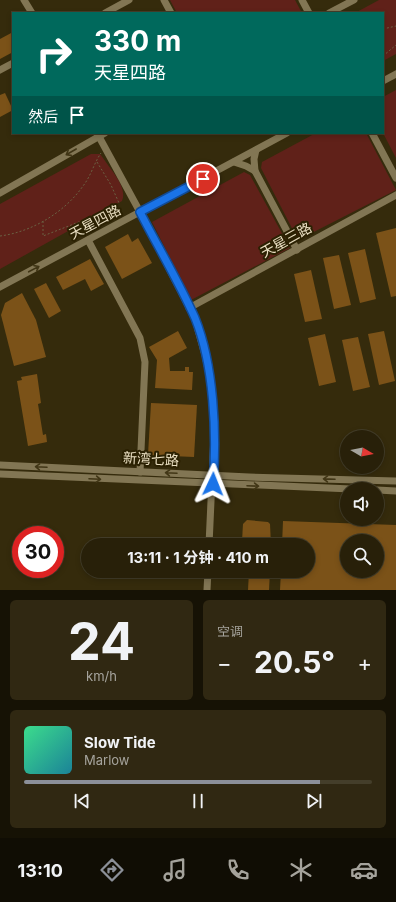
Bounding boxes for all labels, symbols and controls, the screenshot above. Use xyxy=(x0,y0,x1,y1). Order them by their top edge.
text: 330 m xyxy=(94,24,181,58)
icon: right xyxy=(28,28,80,80)
text: 天星四路 xyxy=(94,62,166,83)
icon: arrive xyxy=(66,104,88,126)
text: 然后 xyxy=(28,107,58,126)
one-way arrow xyxy=(65,149,77,157)
pin xyxy=(186,162,220,196)
icon: arrive xyxy=(192,168,214,190)
street label: 天星四路 xyxy=(66,201,123,242)
street label: 天星三路 xyxy=(257,219,314,261)
one-way arrow xyxy=(28,265,40,272)
north arrow xyxy=(340,430,384,474)
map controls xyxy=(340,430,384,578)
street label: 新湾七路 xyxy=(123,449,179,468)
one-way arrow xyxy=(35,463,48,471)
position arrow xyxy=(192,463,234,505)
one-way arrow xyxy=(165,469,178,477)
one-way arrow xyxy=(88,475,101,482)
one-way arrow xyxy=(323,475,336,483)
one-way arrow xyxy=(246,482,259,489)
button: sound xyxy=(340,482,384,526)
speed limit sign: 30 xyxy=(12,526,64,578)
button: search xyxy=(340,534,384,578)
text: 13:11 · 1 分钟 · 410 m xyxy=(127,548,269,567)
text: 24 xyxy=(68,610,135,673)
text: 空调 xyxy=(217,623,243,639)
text: 20.5° xyxy=(254,644,335,680)
text: − xyxy=(217,650,232,676)
text: + xyxy=(357,650,372,676)
text: km/h xyxy=(86,668,117,684)
text: Slow Tide xyxy=(84,733,156,752)
text: Marlow xyxy=(84,752,130,768)
icon: previous xyxy=(71,790,93,812)
icon: pause xyxy=(187,790,209,812)
icon: next xyxy=(303,790,325,812)
icon: directions xyxy=(98,856,126,884)
icon: music xyxy=(161,856,189,884)
icon: phone xyxy=(224,856,252,884)
icon: climate xyxy=(287,856,315,884)
icon: car xyxy=(350,856,378,884)
text: 13:10 xyxy=(18,860,63,881)

